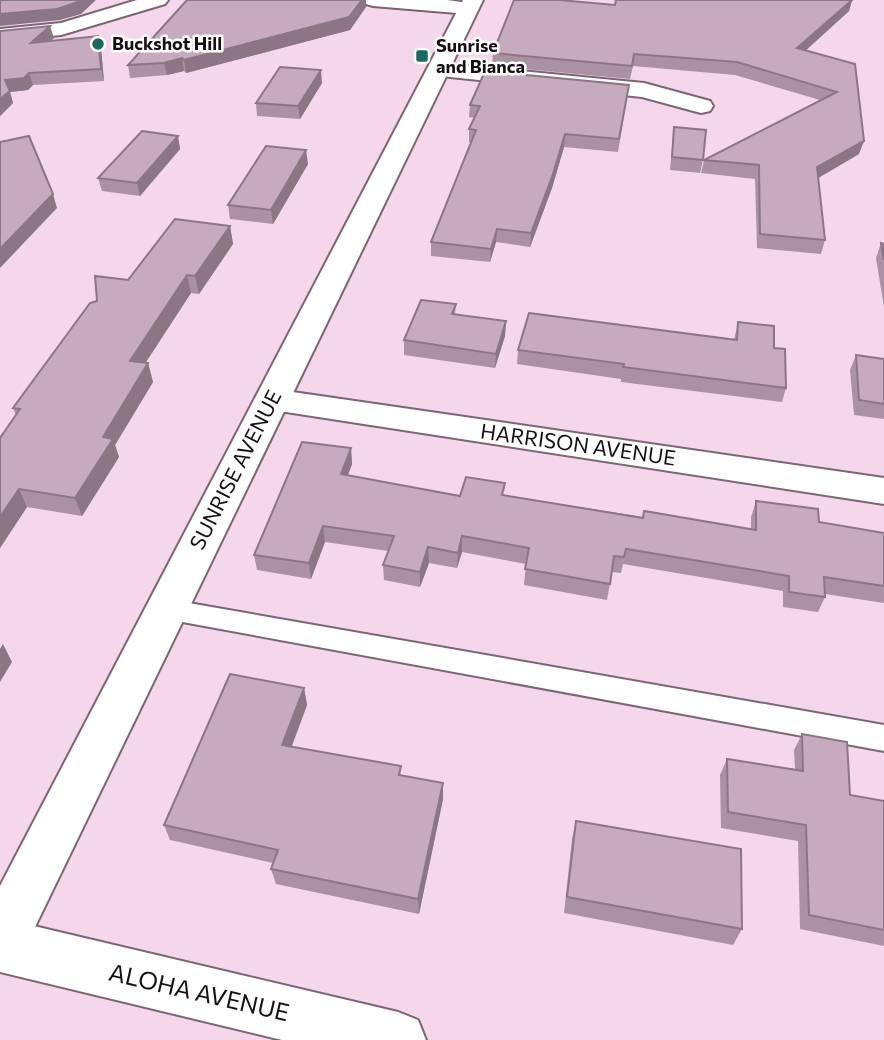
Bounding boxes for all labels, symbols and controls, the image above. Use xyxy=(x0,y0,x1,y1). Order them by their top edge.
place label: Buckshot Hill xyxy=(112,32,222,54)
place label: Sunrise and Bianca xyxy=(436,34,525,77)
marker: Buckshot Hill xyxy=(90,36,106,52)
marker: Sunrise and Bianca xyxy=(414,48,430,64)
street label: SUNRISE AVENUE xyxy=(184,385,286,553)
street label: HARRISON AVENUE xyxy=(479,417,678,470)
street label: ALOHA AVENUE xyxy=(106,957,292,1026)

